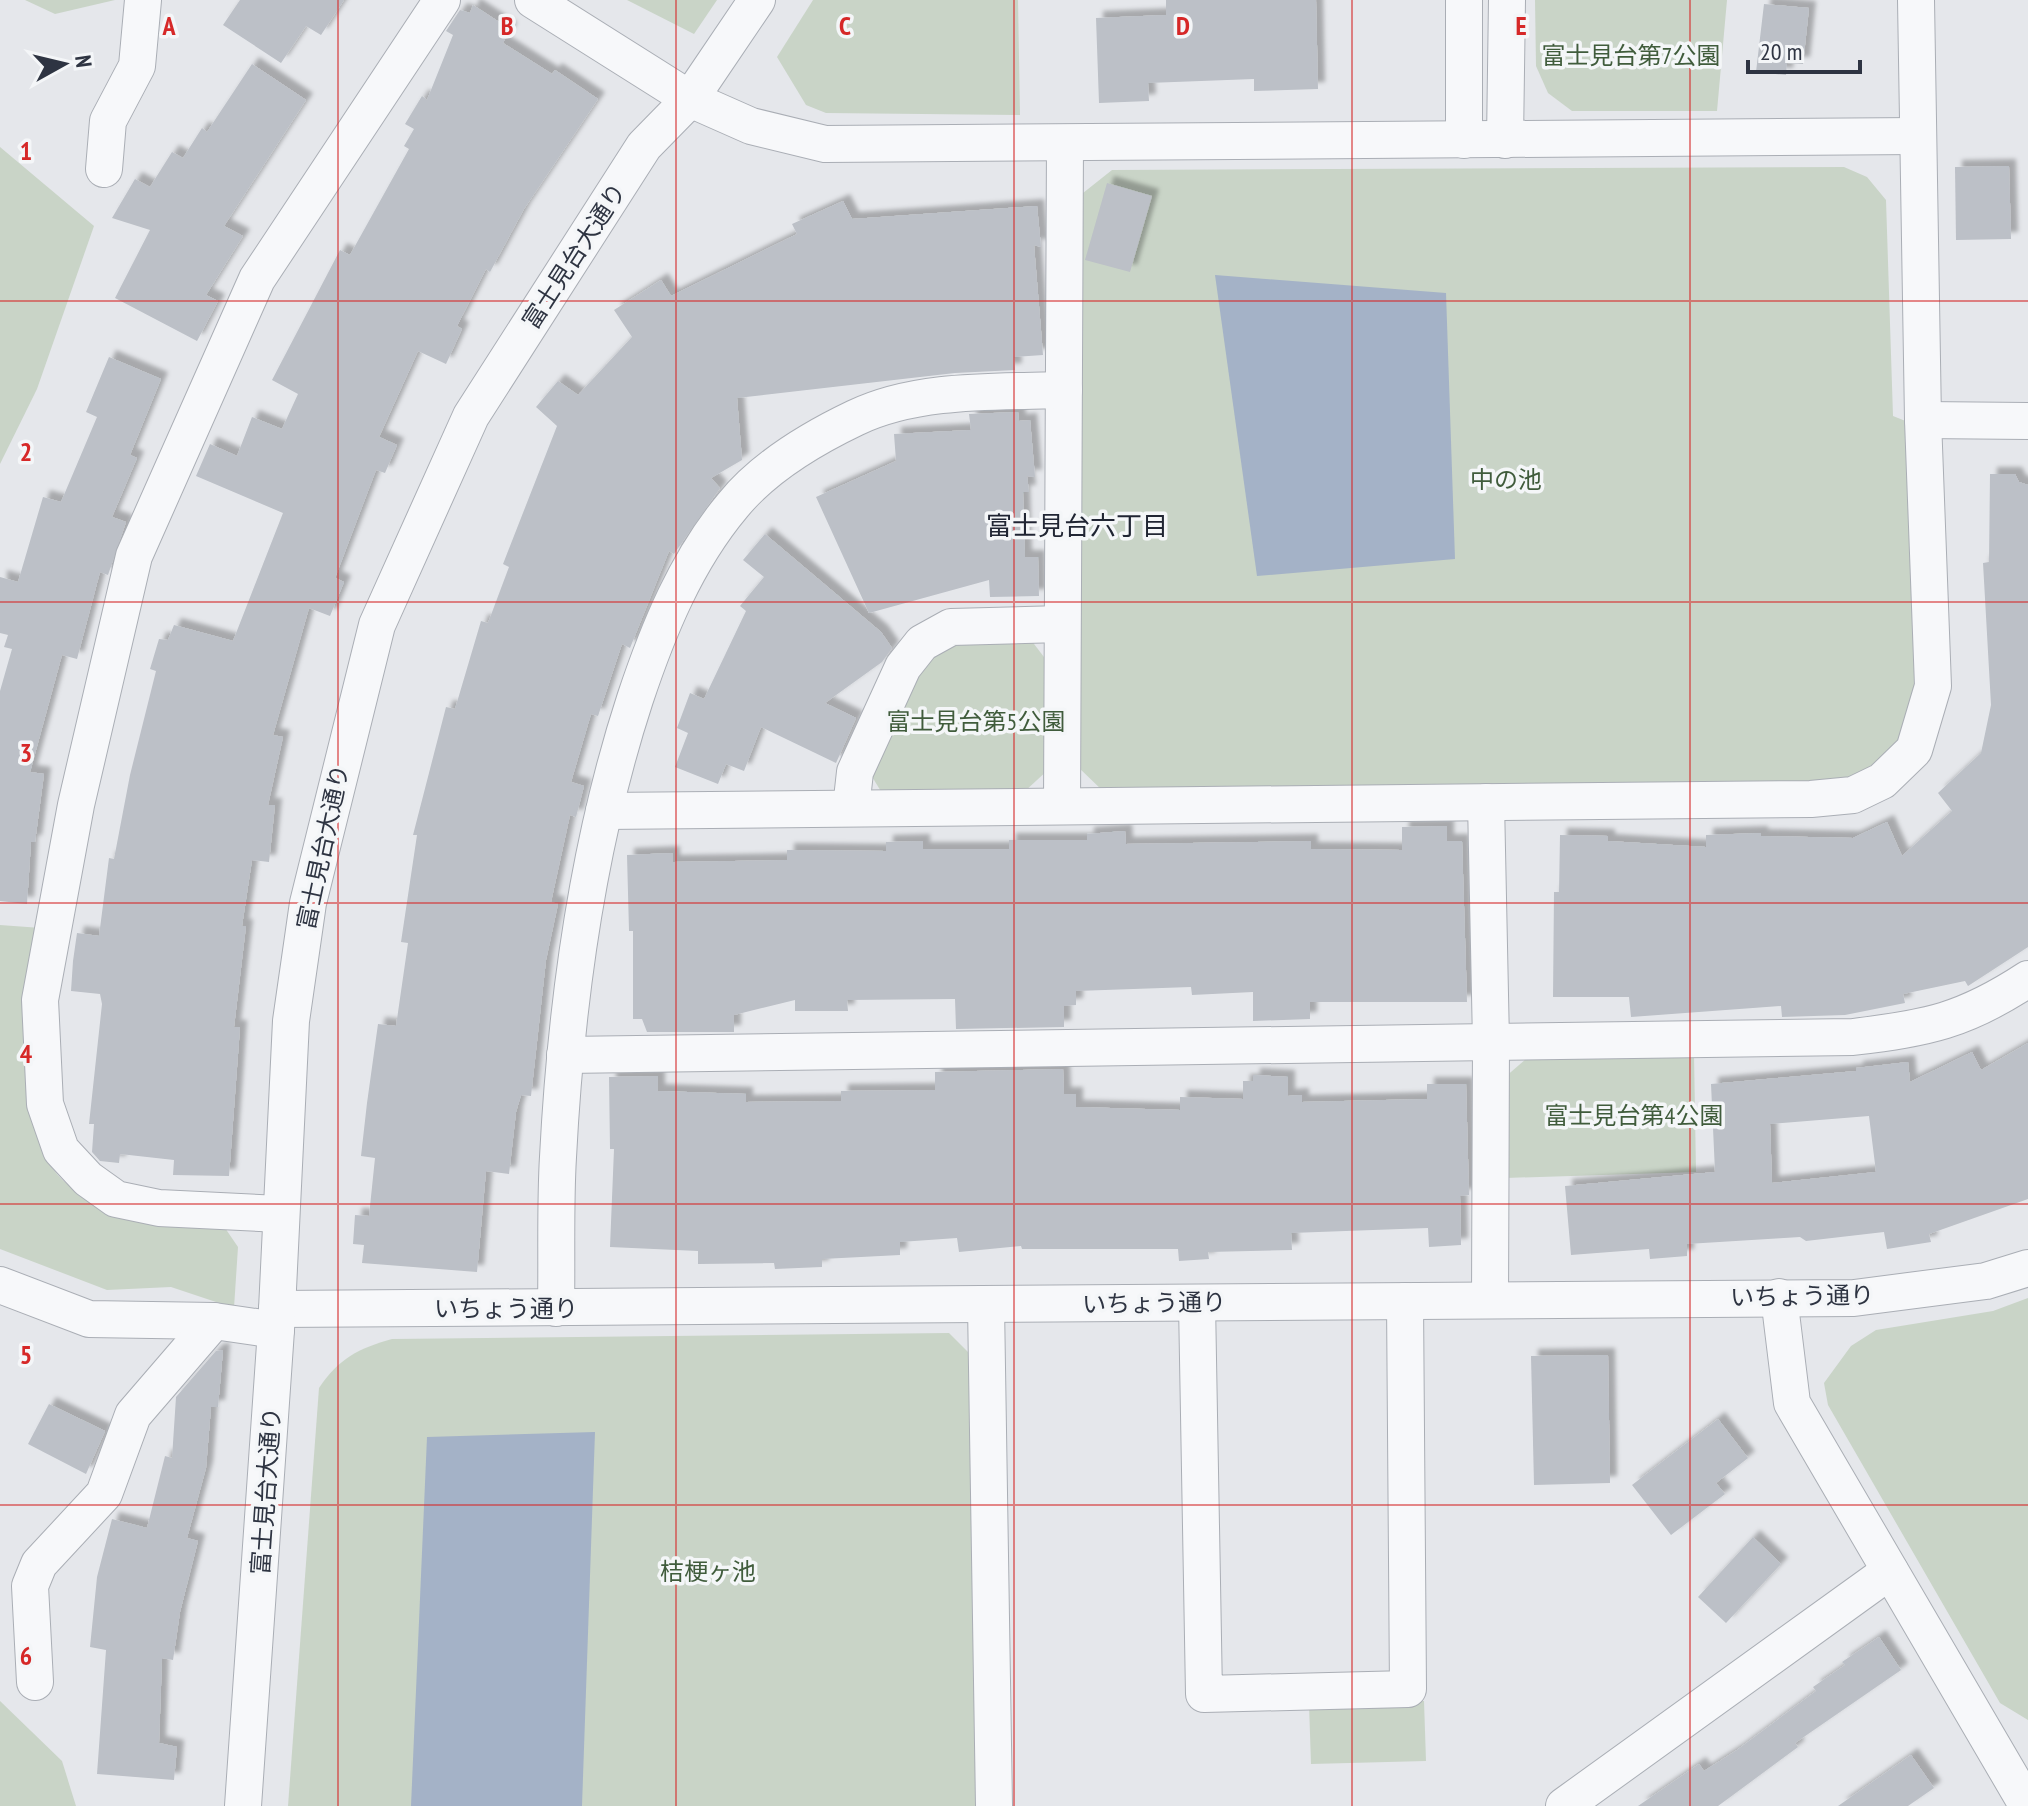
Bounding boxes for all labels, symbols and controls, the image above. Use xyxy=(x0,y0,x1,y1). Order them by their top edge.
text: A xyxy=(161,9,176,42)
text: B xyxy=(501,9,514,42)
text: C xyxy=(839,9,851,42)
text: D xyxy=(1176,9,1190,42)
text: E xyxy=(1515,9,1527,42)
north arrow xyxy=(24,24,104,104)
scale bar xyxy=(1748,24,1860,74)
text: 20 m xyxy=(1760,36,1802,67)
park label: 富士見台第7公園 xyxy=(1542,40,1720,71)
text: N xyxy=(69,53,98,69)
text: 1 xyxy=(20,134,32,167)
street label: 富士見台大通り xyxy=(515,177,633,335)
text: 2 xyxy=(20,435,32,468)
park label: 中の池 xyxy=(1470,464,1542,495)
district label: 富士見台六丁目 xyxy=(986,509,1168,542)
park label: 富士見台第5公園 xyxy=(887,706,1065,737)
text: 3 xyxy=(20,736,32,769)
street label: 富士見台大通り xyxy=(290,762,356,932)
text: 4 xyxy=(20,1037,33,1070)
park label: 富士見台第4公園 xyxy=(1545,1100,1723,1131)
street label: いちょう通り xyxy=(1730,1279,1874,1313)
street label: いちょう通り xyxy=(1082,1286,1226,1320)
street label: いちょう通り xyxy=(434,1293,578,1324)
text: 5 xyxy=(20,1338,32,1371)
street label: 富士見台大通り xyxy=(245,1406,287,1576)
park label: 桔梗ヶ池 xyxy=(660,1556,756,1587)
text: 6 xyxy=(20,1639,32,1672)

